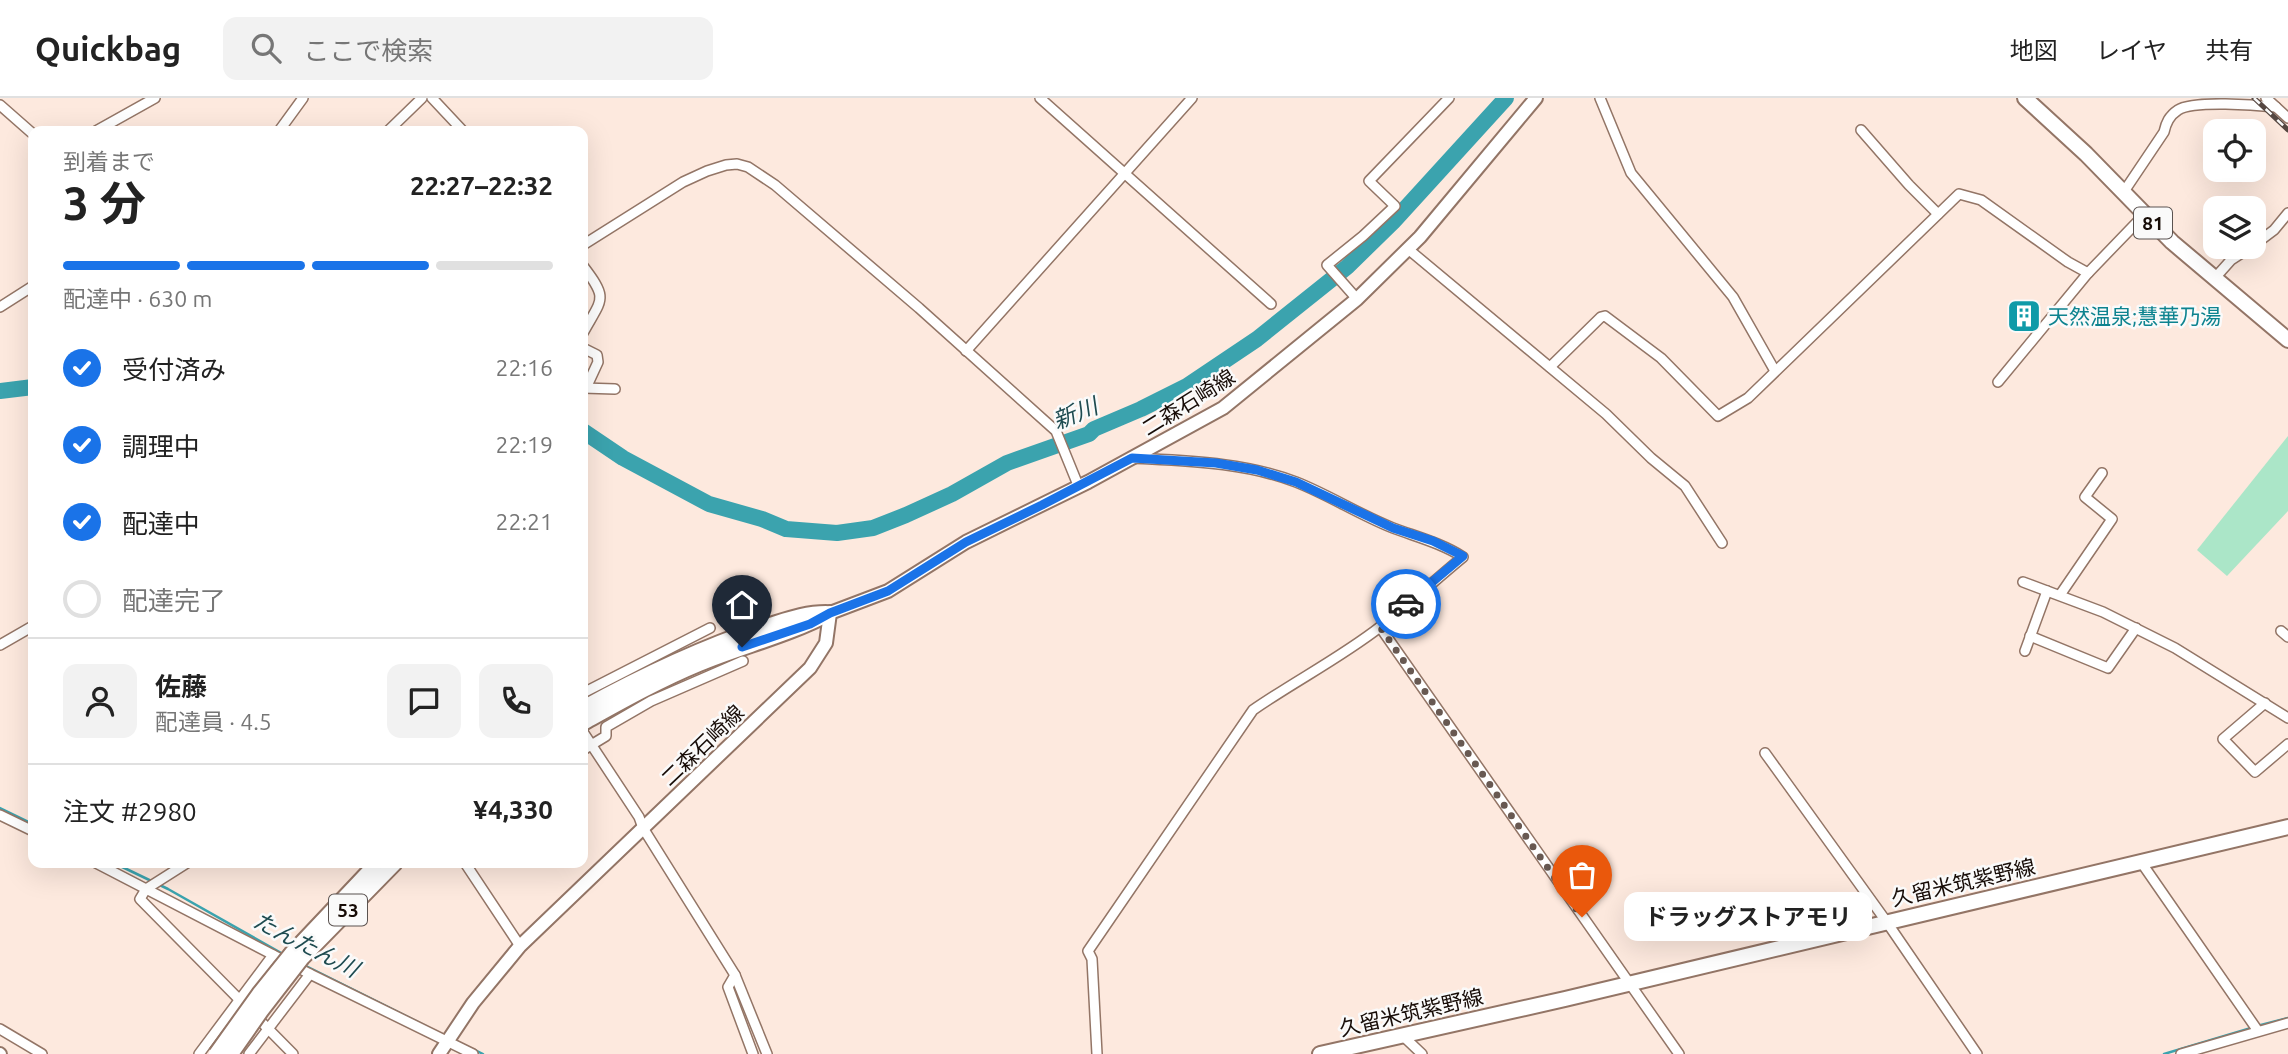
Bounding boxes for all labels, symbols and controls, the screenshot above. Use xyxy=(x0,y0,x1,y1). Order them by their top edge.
search box xyxy=(223,17,713,80)
icon: search xyxy=(247,29,285,67)
text: Quickbag xyxy=(35,30,181,67)
text: ここで検索 xyxy=(303,36,433,65)
text: 地図 xyxy=(2010,37,2058,64)
text: レイヤ xyxy=(2096,37,2167,64)
text: 共有 xyxy=(2205,37,2253,64)
map controls xyxy=(2203,119,2266,259)
button: locate xyxy=(2203,119,2266,182)
text: 到着まで xyxy=(63,149,155,174)
text: 22:27–22:32 xyxy=(410,171,553,200)
text: 3 分 xyxy=(63,177,146,229)
button: layers xyxy=(2203,196,2266,259)
road number: 81 xyxy=(2134,208,2172,238)
text: 配達中 · 630 m xyxy=(63,286,212,311)
building icon: 天然温泉;慧華乃湯 xyxy=(2005,297,2043,335)
place label: 天然温泉;慧華乃湯 xyxy=(2048,304,2221,328)
icon: check xyxy=(63,349,101,387)
text: 受付済み xyxy=(122,355,226,384)
text: 22:16 xyxy=(495,355,553,380)
street label: 二森石崎線 xyxy=(1137,364,1239,440)
water label: 新川 xyxy=(1049,392,1104,433)
icon: check xyxy=(63,426,101,464)
text: 調理中 xyxy=(122,432,200,461)
text: 22:19 xyxy=(495,432,553,457)
icon: check xyxy=(63,503,101,541)
text: 配達中 xyxy=(122,509,200,538)
text: 22:21 xyxy=(495,509,553,534)
courier xyxy=(1371,569,1441,639)
pin xyxy=(712,575,772,647)
icon: car xyxy=(1387,585,1425,623)
text: 配達完了 xyxy=(122,586,226,615)
icon: home xyxy=(723,586,761,624)
button: person xyxy=(63,664,137,738)
button: chat xyxy=(387,664,461,738)
button: phone xyxy=(479,664,553,738)
text: 佐藤 xyxy=(155,672,207,701)
street label: 二森石崎線 xyxy=(656,700,748,790)
text: 配達員 · 4.5 xyxy=(155,709,272,734)
text: ¥4,330 xyxy=(473,795,553,824)
text: 注文 #2980 xyxy=(63,797,197,826)
pin xyxy=(1552,845,1612,917)
street label: 久留米筑紫野線 xyxy=(1889,854,2037,910)
icon: bag xyxy=(1563,856,1601,894)
callout: ドラッグストアモリ xyxy=(1624,892,1872,942)
road number: 53 xyxy=(329,894,367,926)
text: ドラッグストアモリ xyxy=(1645,904,1852,929)
water label: たんたん川 xyxy=(249,907,366,983)
street label: 久留米筑紫野線 xyxy=(1337,984,1485,1040)

